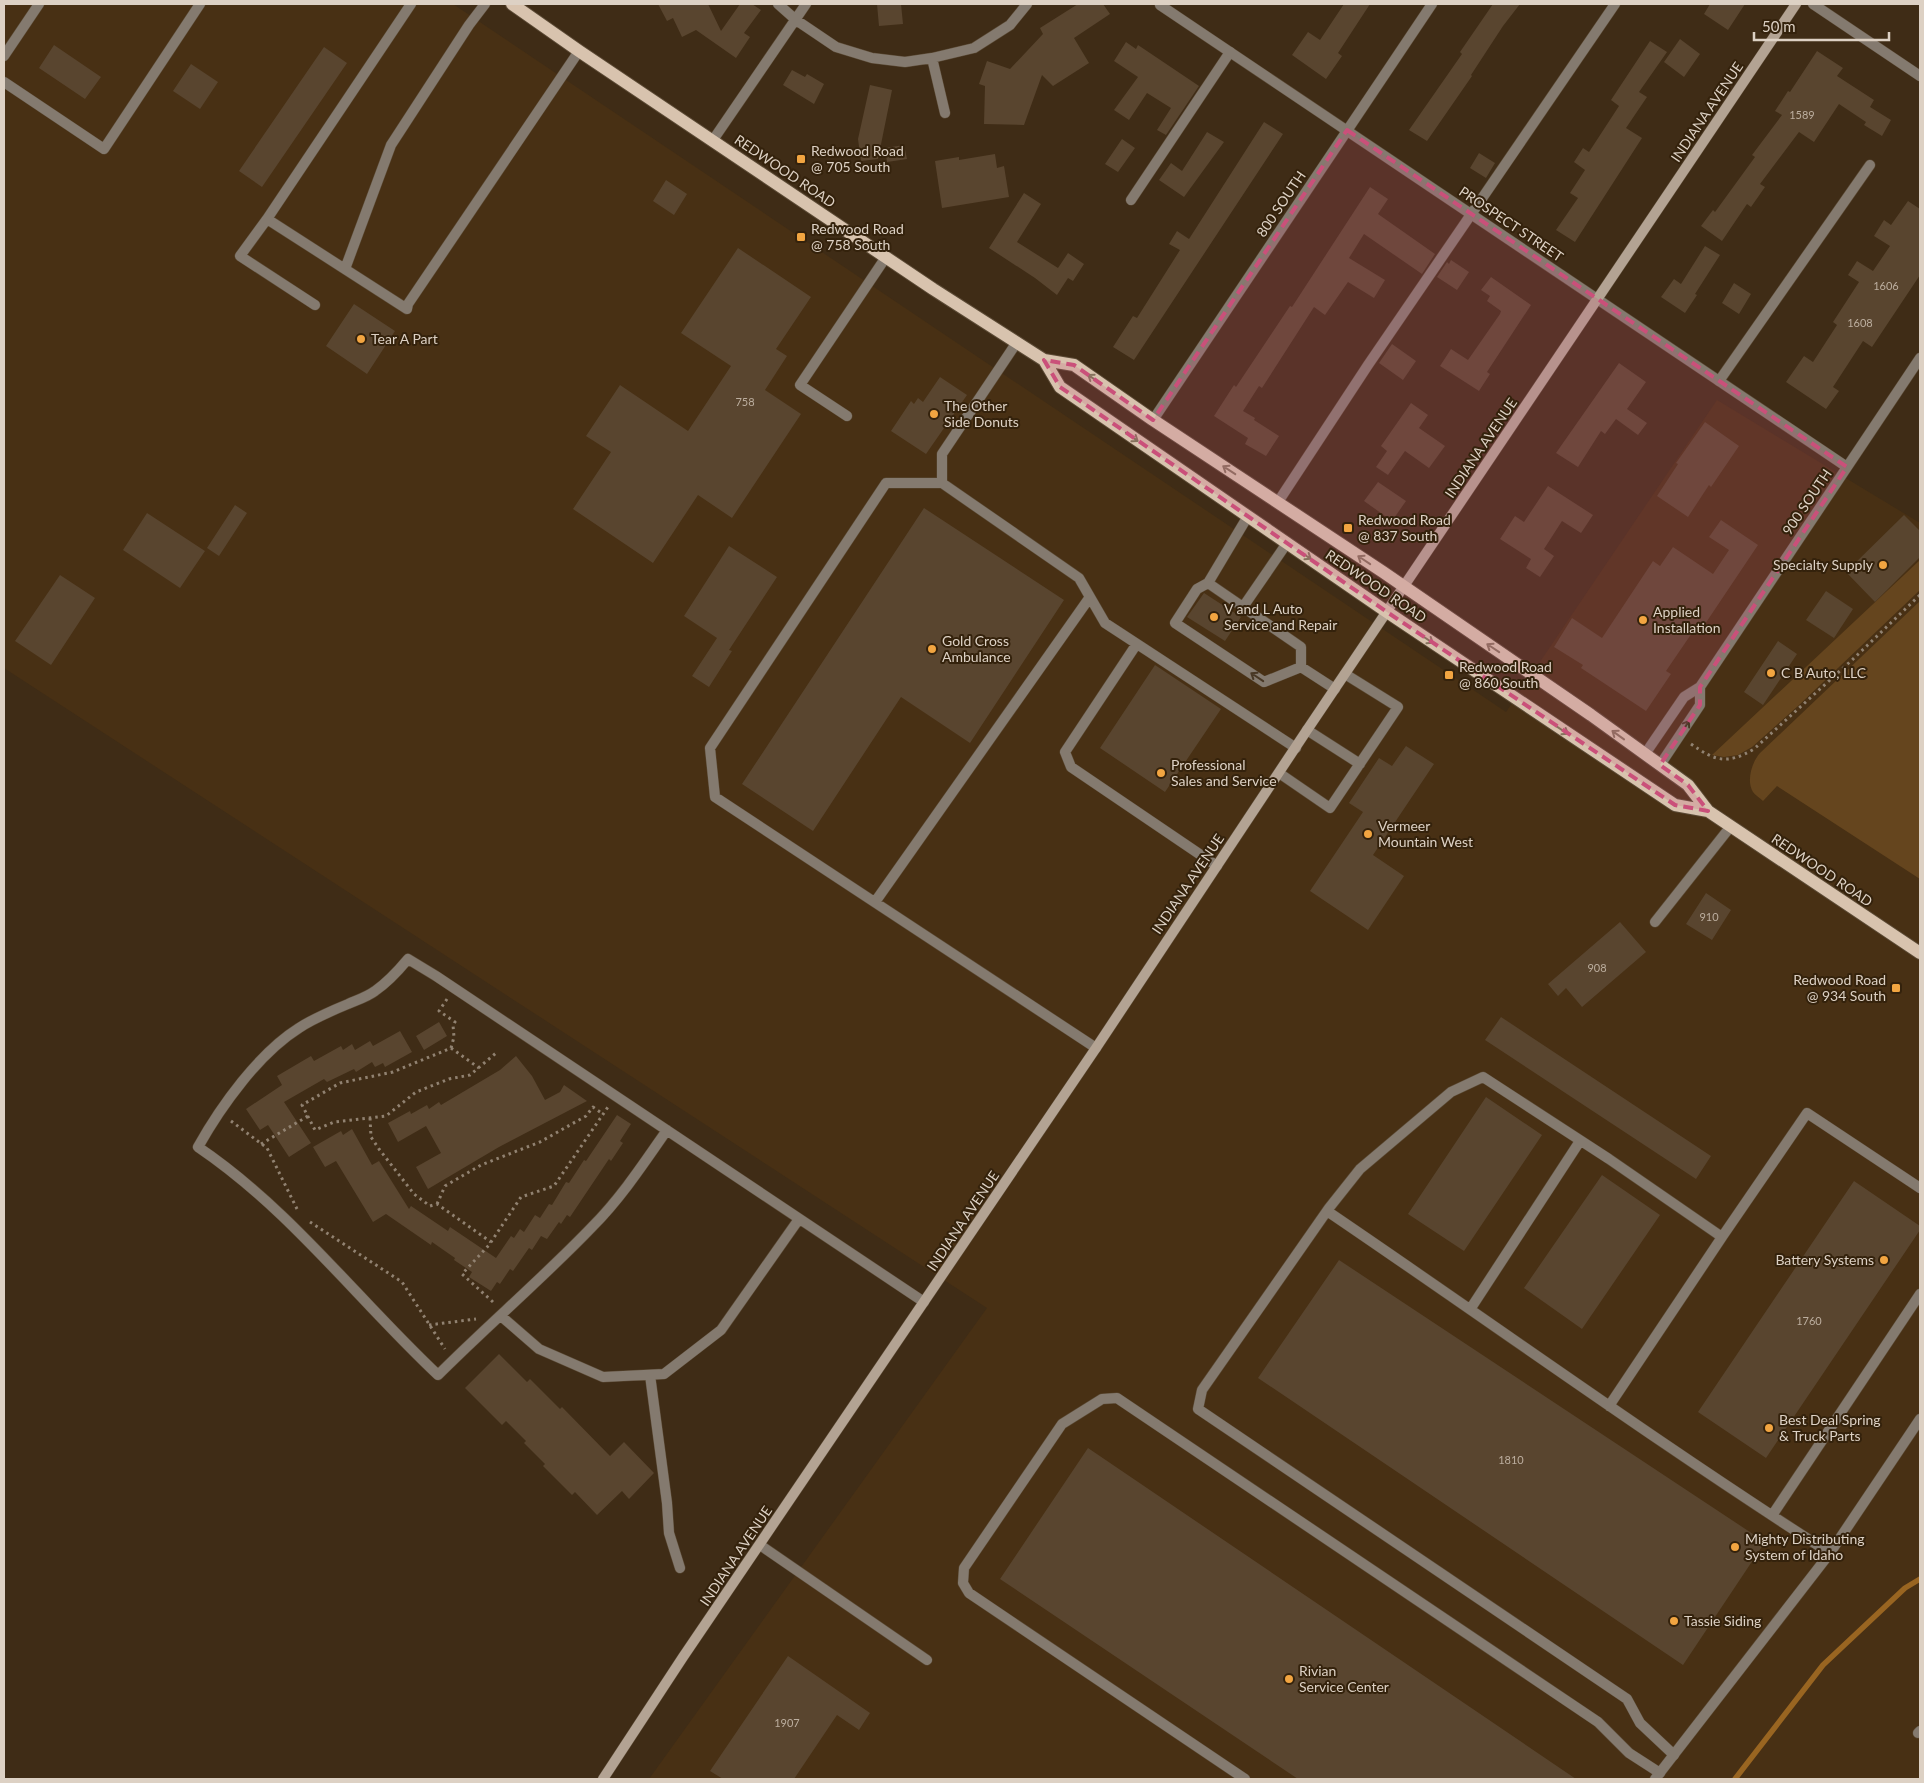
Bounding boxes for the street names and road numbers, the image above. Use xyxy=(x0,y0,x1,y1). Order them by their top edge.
street label: INDIANA AVENUE xyxy=(1667,59,1746,165)
street label: REDWOOD ROAD xyxy=(732,131,839,211)
street label: 800 SOUTH xyxy=(1252,167,1309,240)
street label: PROSPECT STREET xyxy=(1456,182,1567,265)
street label: INDIANA AVENUE xyxy=(1441,395,1520,501)
street label: 900 SOUTH xyxy=(1778,465,1835,538)
street label: REDWOOD ROAD xyxy=(1323,546,1430,626)
street label: REDWOOD ROAD xyxy=(1769,830,1876,910)
street label: INDIANA AVENUE xyxy=(1148,831,1227,937)
street label: INDIANA AVENUE xyxy=(923,1168,1002,1274)
street label: INDIANA AVENUE xyxy=(696,1503,775,1609)

